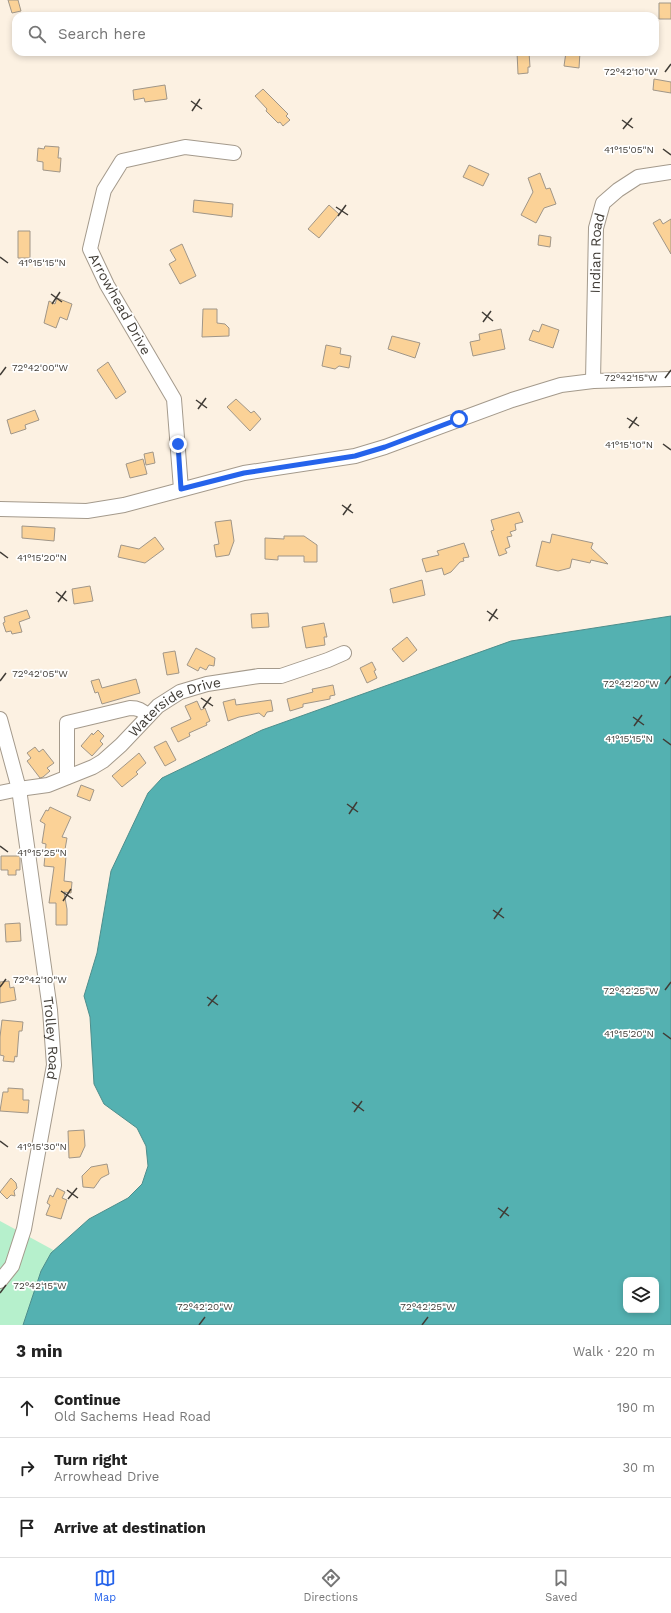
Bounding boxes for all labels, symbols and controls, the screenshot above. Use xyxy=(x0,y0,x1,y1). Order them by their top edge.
search box xyxy=(12,12,659,56)
icon: search xyxy=(26,23,48,45)
text: Search here xyxy=(58,25,146,43)
text: 72°42'10"W xyxy=(604,66,658,77)
text: 41°15'05"N xyxy=(604,144,654,155)
street label: Indian Road xyxy=(587,211,608,294)
street label: Arrowhead Drive xyxy=(86,251,154,357)
text: 41°15'15"N xyxy=(18,257,66,268)
text: 72°42'00"W xyxy=(12,362,68,373)
text: 72°42'15"W xyxy=(604,372,658,383)
route start xyxy=(450,410,468,428)
route end xyxy=(169,435,187,453)
text: 41°15'10"N xyxy=(605,439,653,450)
text: 41°15'20"N xyxy=(17,552,67,563)
text: 72°42'05"W xyxy=(12,668,68,679)
street label: Waterside Drive xyxy=(125,674,222,740)
text: 72°42'20"W xyxy=(603,678,659,689)
text: 41°15'15"N xyxy=(605,733,653,744)
text: 41°15'25"N xyxy=(17,847,67,858)
text: 72°42'10"W xyxy=(13,974,67,985)
text: 72°42'25"W xyxy=(603,985,659,996)
street label: Trolley Road xyxy=(40,996,62,1081)
text: 41°15'20"N xyxy=(604,1028,654,1039)
text: 41°15'30"N xyxy=(17,1141,67,1152)
map controls xyxy=(623,1277,659,1313)
button: layers xyxy=(623,1277,659,1313)
text: 72°42'15"W xyxy=(13,1280,67,1291)
text: 72°42'20"W xyxy=(177,1301,233,1312)
text: 72°42'25"W xyxy=(400,1301,456,1312)
text: 3 min xyxy=(16,1341,62,1361)
text: Walk · 220 m xyxy=(573,1344,655,1359)
text: Continue xyxy=(54,1391,121,1409)
icon: ahead xyxy=(16,1397,38,1419)
text: 190 m xyxy=(617,1400,655,1415)
text: Old Sachems Head Road xyxy=(54,1409,211,1424)
text: Turn right xyxy=(54,1451,127,1469)
icon: right xyxy=(16,1457,38,1479)
text: 30 m xyxy=(623,1460,655,1475)
text: Arrowhead Drive xyxy=(54,1469,159,1484)
icon: arrive xyxy=(16,1517,38,1539)
text: Arrive at destination xyxy=(54,1519,206,1537)
tab: Map xyxy=(94,1567,116,1604)
tab: Directions xyxy=(304,1567,358,1604)
tab: Saved xyxy=(545,1567,577,1604)

